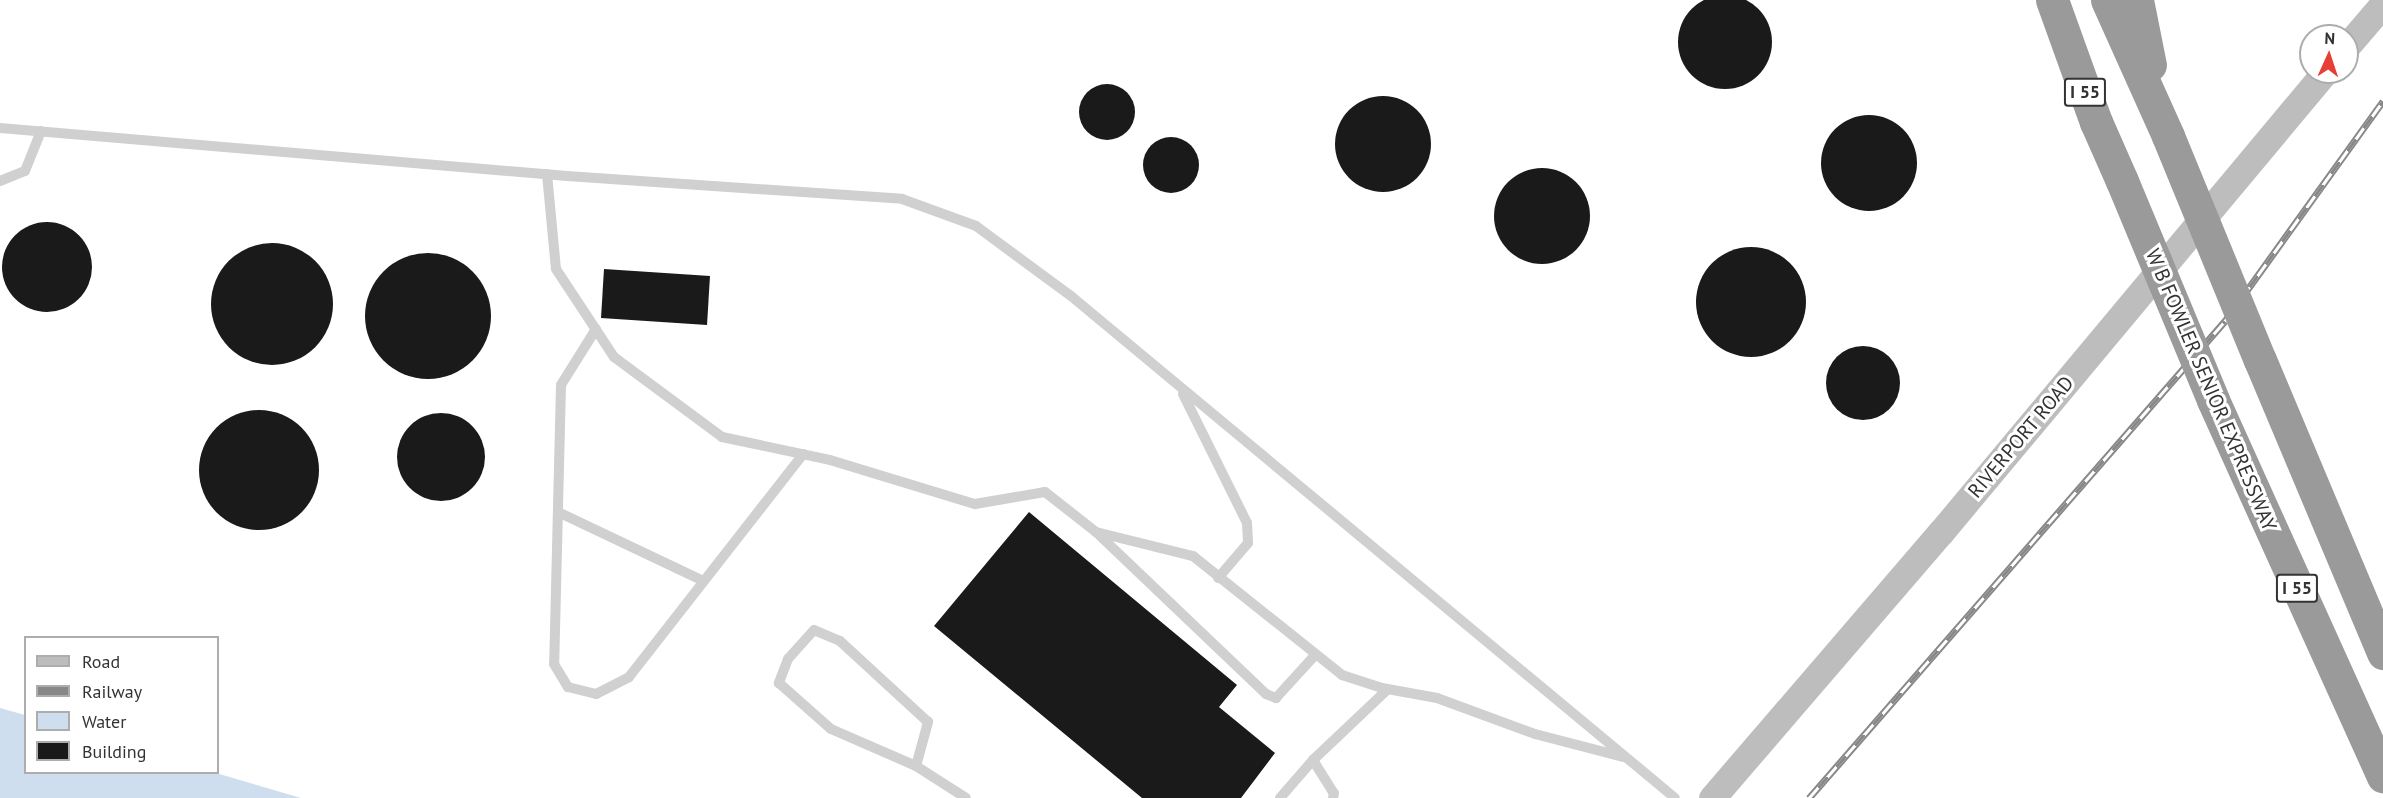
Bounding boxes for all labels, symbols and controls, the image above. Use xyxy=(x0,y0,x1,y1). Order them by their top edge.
north arrow xyxy=(2299,24,2359,84)
text: N xyxy=(2324,28,2336,48)
road number: I 55 xyxy=(2062,77,2108,107)
street label: W B FOWLER SENIOR EXPRESSWAY xyxy=(2140,245,2282,535)
street label: RIVERPORT ROAD xyxy=(1963,371,2079,503)
road number: I 55 xyxy=(2274,573,2320,603)
legend xyxy=(24,636,219,774)
text: Road xyxy=(82,650,120,673)
text: Railway xyxy=(82,680,142,703)
text: Water xyxy=(82,710,126,733)
text: Building xyxy=(82,740,146,763)

